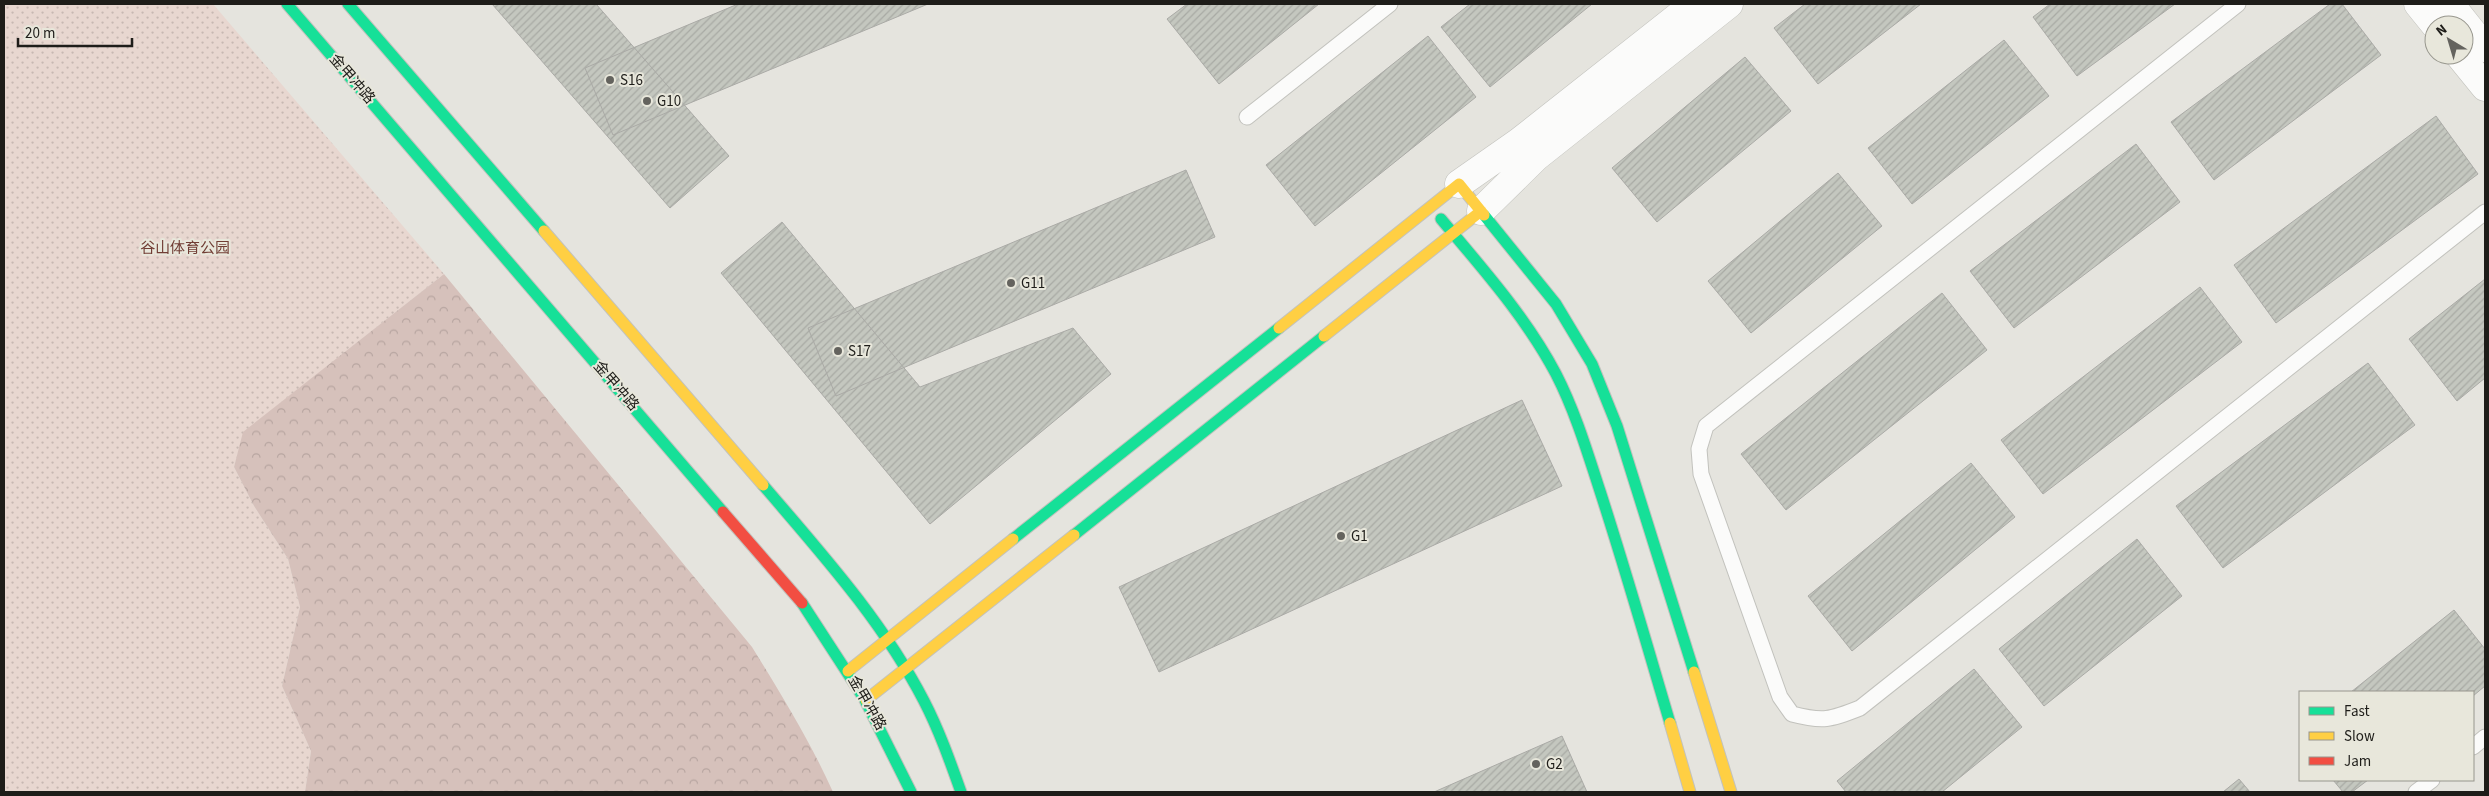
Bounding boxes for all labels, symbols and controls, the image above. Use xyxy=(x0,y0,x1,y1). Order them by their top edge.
scale bar xyxy=(18,15,131,47)
north arrow xyxy=(2424,15,2474,65)
text: N xyxy=(2432,20,2451,41)
text: 20 m xyxy=(25,23,55,44)
street label: 金甲冲路 xyxy=(324,49,380,109)
place label: S16 xyxy=(620,70,643,91)
marker: S16 xyxy=(604,74,616,86)
place label: G10 xyxy=(657,91,681,112)
marker: G10 xyxy=(641,95,653,107)
park label: 谷山体育公园 xyxy=(140,238,230,259)
place label: G11 xyxy=(1021,273,1045,294)
marker: G11 xyxy=(1005,277,1017,289)
place label: S17 xyxy=(848,341,871,362)
marker: S17 xyxy=(832,345,844,357)
street label: 金甲冲路 xyxy=(588,356,644,416)
place label: G1 xyxy=(1351,526,1368,547)
marker: G1 xyxy=(1335,530,1347,542)
street label: 金甲冲路 xyxy=(843,672,891,734)
legend xyxy=(2299,691,2474,781)
text: Fast xyxy=(2344,701,2370,722)
text: Slow xyxy=(2344,726,2375,747)
text: Jam xyxy=(2344,751,2371,772)
place label: G2 xyxy=(1546,754,1563,775)
marker: G2 xyxy=(1530,758,1542,770)

